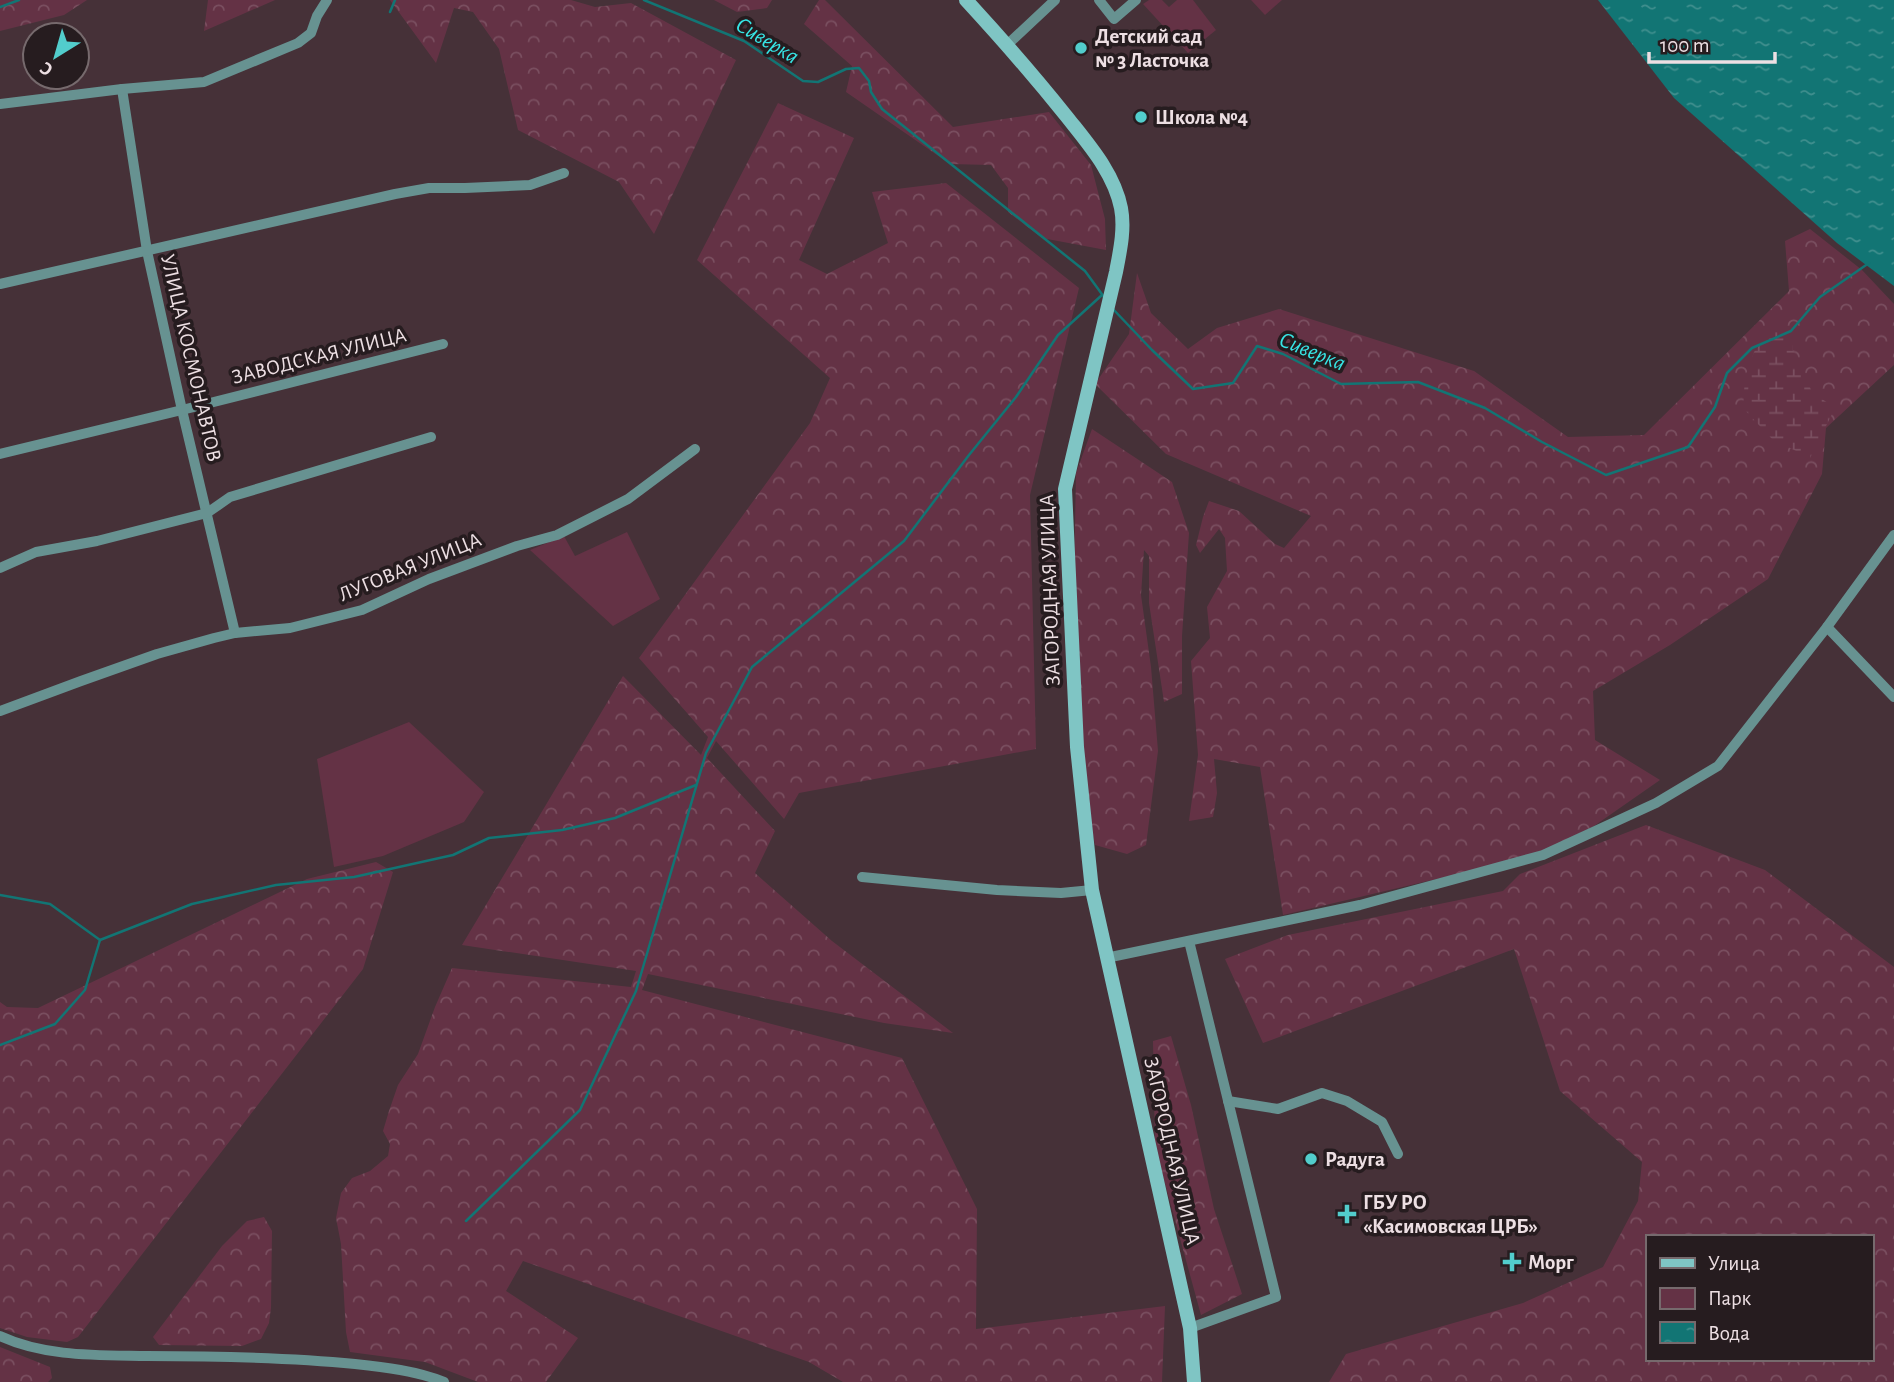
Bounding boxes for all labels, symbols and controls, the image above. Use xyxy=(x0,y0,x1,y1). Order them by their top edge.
water label: Сиверка xyxy=(731,13,803,69)
north arrow xyxy=(21,21,91,91)
scale bar xyxy=(1649,21,1775,65)
place label: Детский сад № 3 Ласточка xyxy=(1095,26,1209,71)
text: 100 m xyxy=(1660,35,1710,56)
marker: Детский сад № 3 Ласточка xyxy=(1073,40,1089,56)
text: С xyxy=(37,58,57,79)
place label: Школа №4 xyxy=(1155,107,1248,128)
marker: Школа №4 xyxy=(1133,109,1149,125)
street label: УЛИЦА КОСМОНАВТОВ xyxy=(157,252,225,464)
street label: ЗАВОДСКАЯ УЛИЦА xyxy=(230,324,408,388)
water label: Сиверка xyxy=(1276,328,1348,376)
street label: ЗАГОРОДНАЯ УЛИЦА xyxy=(1036,494,1064,686)
street label: ЛУГОВАЯ УЛИЦА xyxy=(336,529,484,605)
street label: ЗАГОРОДНАЯ УЛИЦА xyxy=(1140,1055,1204,1247)
place label: Радуга xyxy=(1325,1149,1385,1170)
marker: Радуга xyxy=(1303,1151,1319,1167)
place label: ГБУ РО «Касимовская ЦРБ» xyxy=(1363,1192,1538,1237)
marker: ГБУ РО «Касимовская ЦРБ» xyxy=(1337,1204,1357,1224)
legend xyxy=(1646,1235,1873,1361)
marker: Морг xyxy=(1502,1252,1522,1272)
place label: Морг xyxy=(1528,1252,1574,1273)
text: Улица xyxy=(1708,1253,1761,1274)
text: Парк xyxy=(1708,1288,1752,1309)
text: Вода xyxy=(1708,1323,1750,1344)

